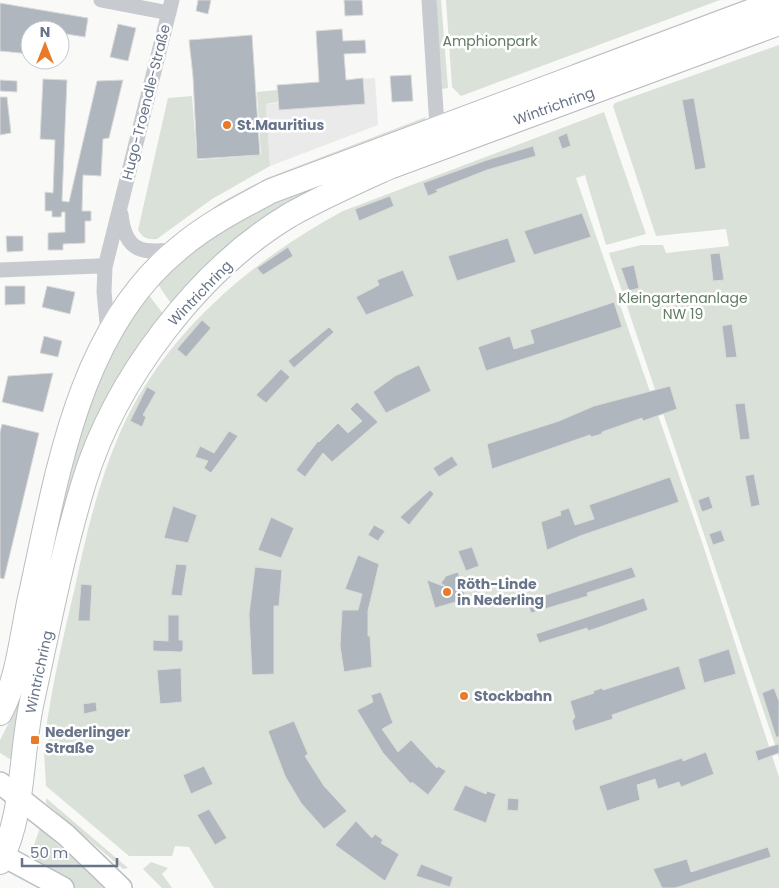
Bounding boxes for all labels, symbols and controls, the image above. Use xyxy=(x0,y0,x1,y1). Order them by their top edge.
north arrow xyxy=(20,20,70,70)
text: N xyxy=(40,22,50,42)
street label: Hugo-Troendle-Straße xyxy=(117,22,175,182)
park label: Amphionpark xyxy=(442,31,538,51)
street label: Wintrichring xyxy=(511,82,597,130)
place label: St.Mauritius xyxy=(237,115,324,135)
marker: St.Mauritius xyxy=(221,119,233,131)
street label: Wintrichring xyxy=(163,256,237,330)
park label: Kleingartenanlage NW 19 xyxy=(618,288,748,324)
place label: Röth-Linde in Nederling xyxy=(457,574,544,610)
marker: Röth-Linde in Nederling xyxy=(441,586,453,598)
street label: Wintrichring xyxy=(20,629,58,715)
place label: Stockbahn xyxy=(474,686,552,706)
marker: Stockbahn xyxy=(458,690,470,702)
place label: Nederlinger Straße xyxy=(45,722,130,758)
marker: Nederlinger Straße xyxy=(29,734,41,746)
scale bar xyxy=(22,836,118,868)
text: 50 m xyxy=(30,842,68,863)

